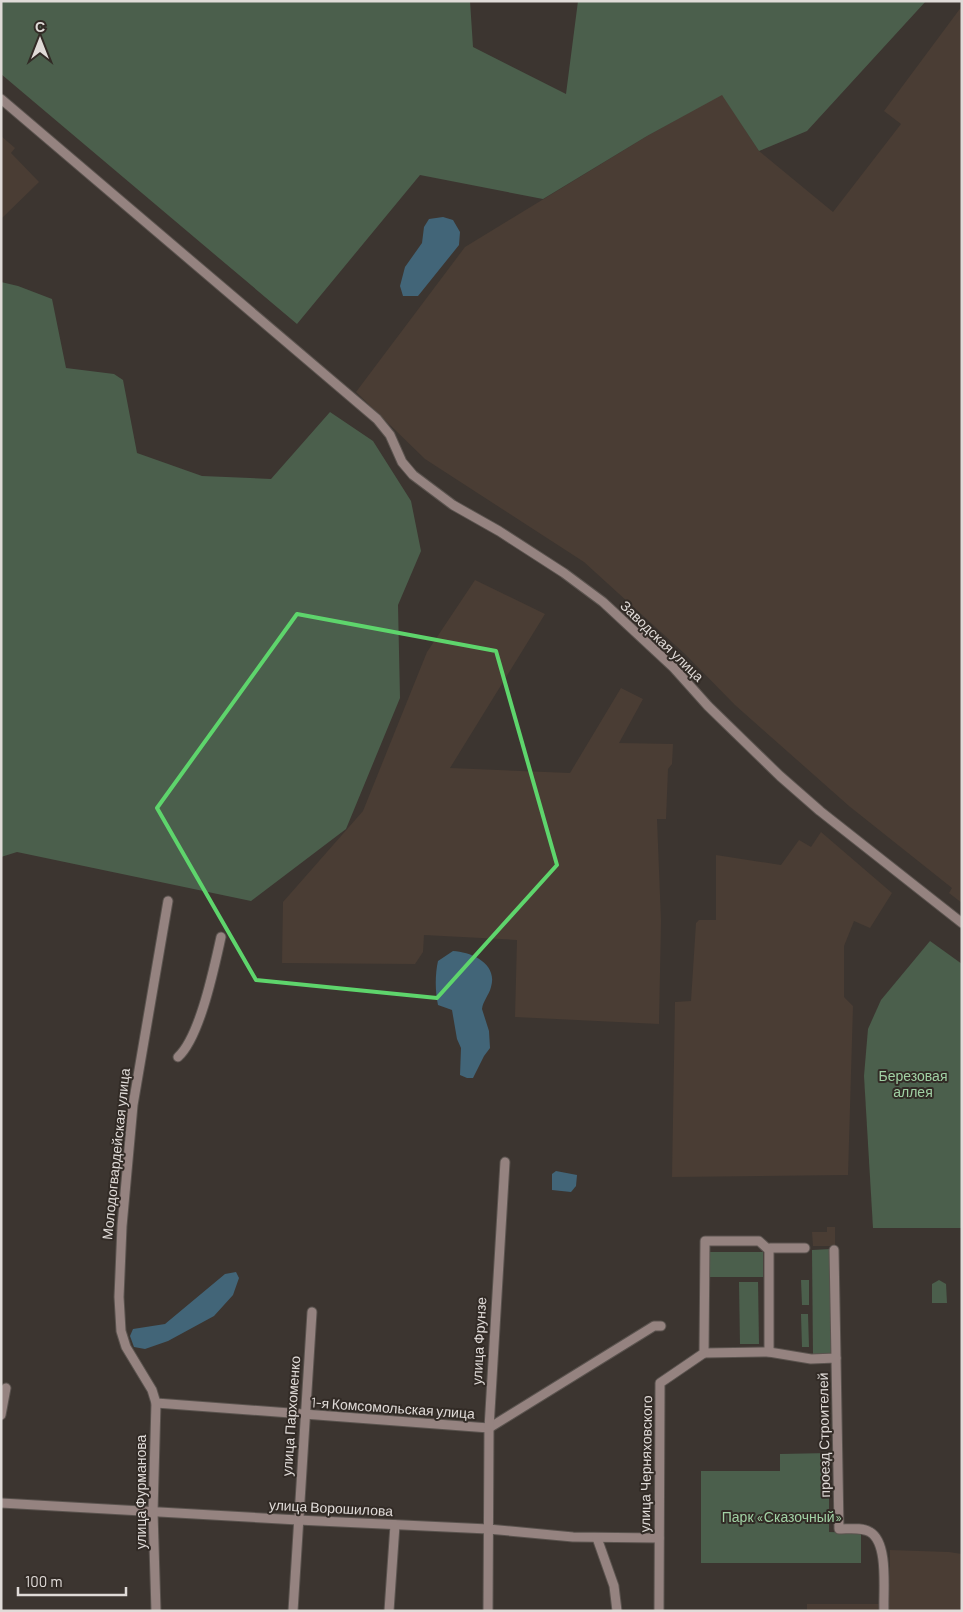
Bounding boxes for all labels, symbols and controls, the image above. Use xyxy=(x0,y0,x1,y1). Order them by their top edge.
north arrow xyxy=(15,15,65,65)
text: С xyxy=(35,18,45,35)
street label: Заводская улица xyxy=(617,597,708,685)
street label: Молодогвардейская улица xyxy=(98,1067,133,1241)
park label: Березовая аллея xyxy=(879,1067,947,1100)
street label: улица Фрунзе xyxy=(468,1296,489,1386)
street label: улица Пархоменко xyxy=(278,1355,303,1477)
street label: проезд Строителей xyxy=(814,1372,833,1498)
street label: 1-я Комсомольская улица xyxy=(311,1393,476,1422)
street label: улица Черняховского xyxy=(636,1395,655,1533)
street label: улица Фурманова xyxy=(132,1435,149,1549)
street label: улица Ворошилова xyxy=(269,1496,394,1519)
park label: Парк «Сказочный» xyxy=(722,1508,842,1525)
scale bar xyxy=(18,1564,125,1596)
text: 100 m xyxy=(25,1572,63,1590)

